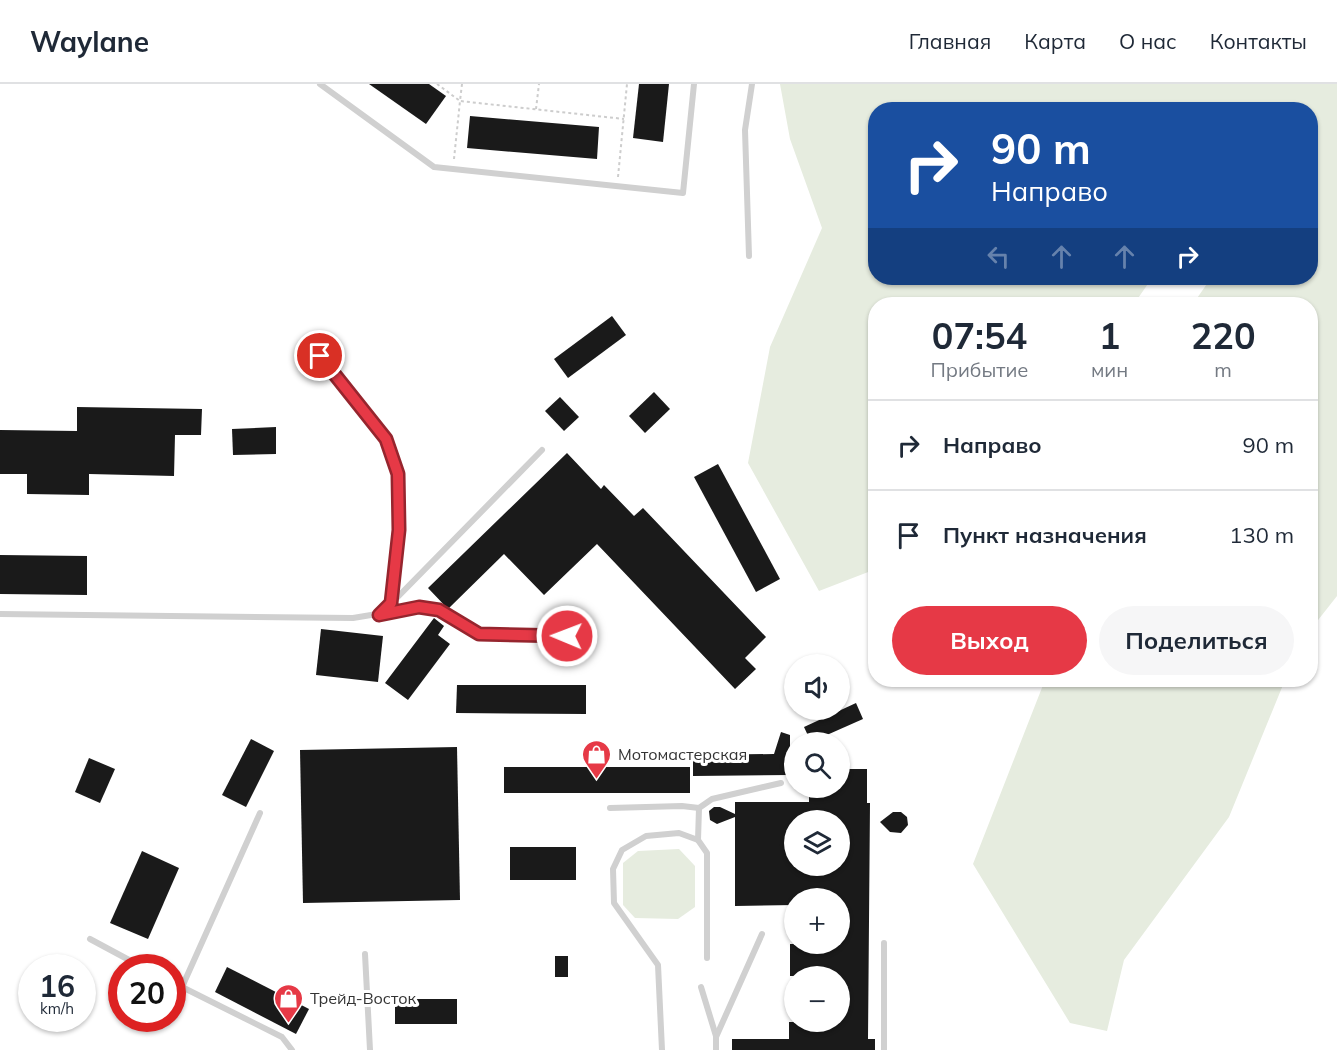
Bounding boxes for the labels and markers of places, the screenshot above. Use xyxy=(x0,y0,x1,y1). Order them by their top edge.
pin xyxy=(294,330,345,381)
shop icon: Мотомастерская xyxy=(581,738,613,780)
place label: Мотомастерская xyxy=(618,744,747,764)
shop icon: Трейд-Восток xyxy=(273,982,305,1024)
place label: Трейд-Восток xyxy=(310,988,416,1008)

